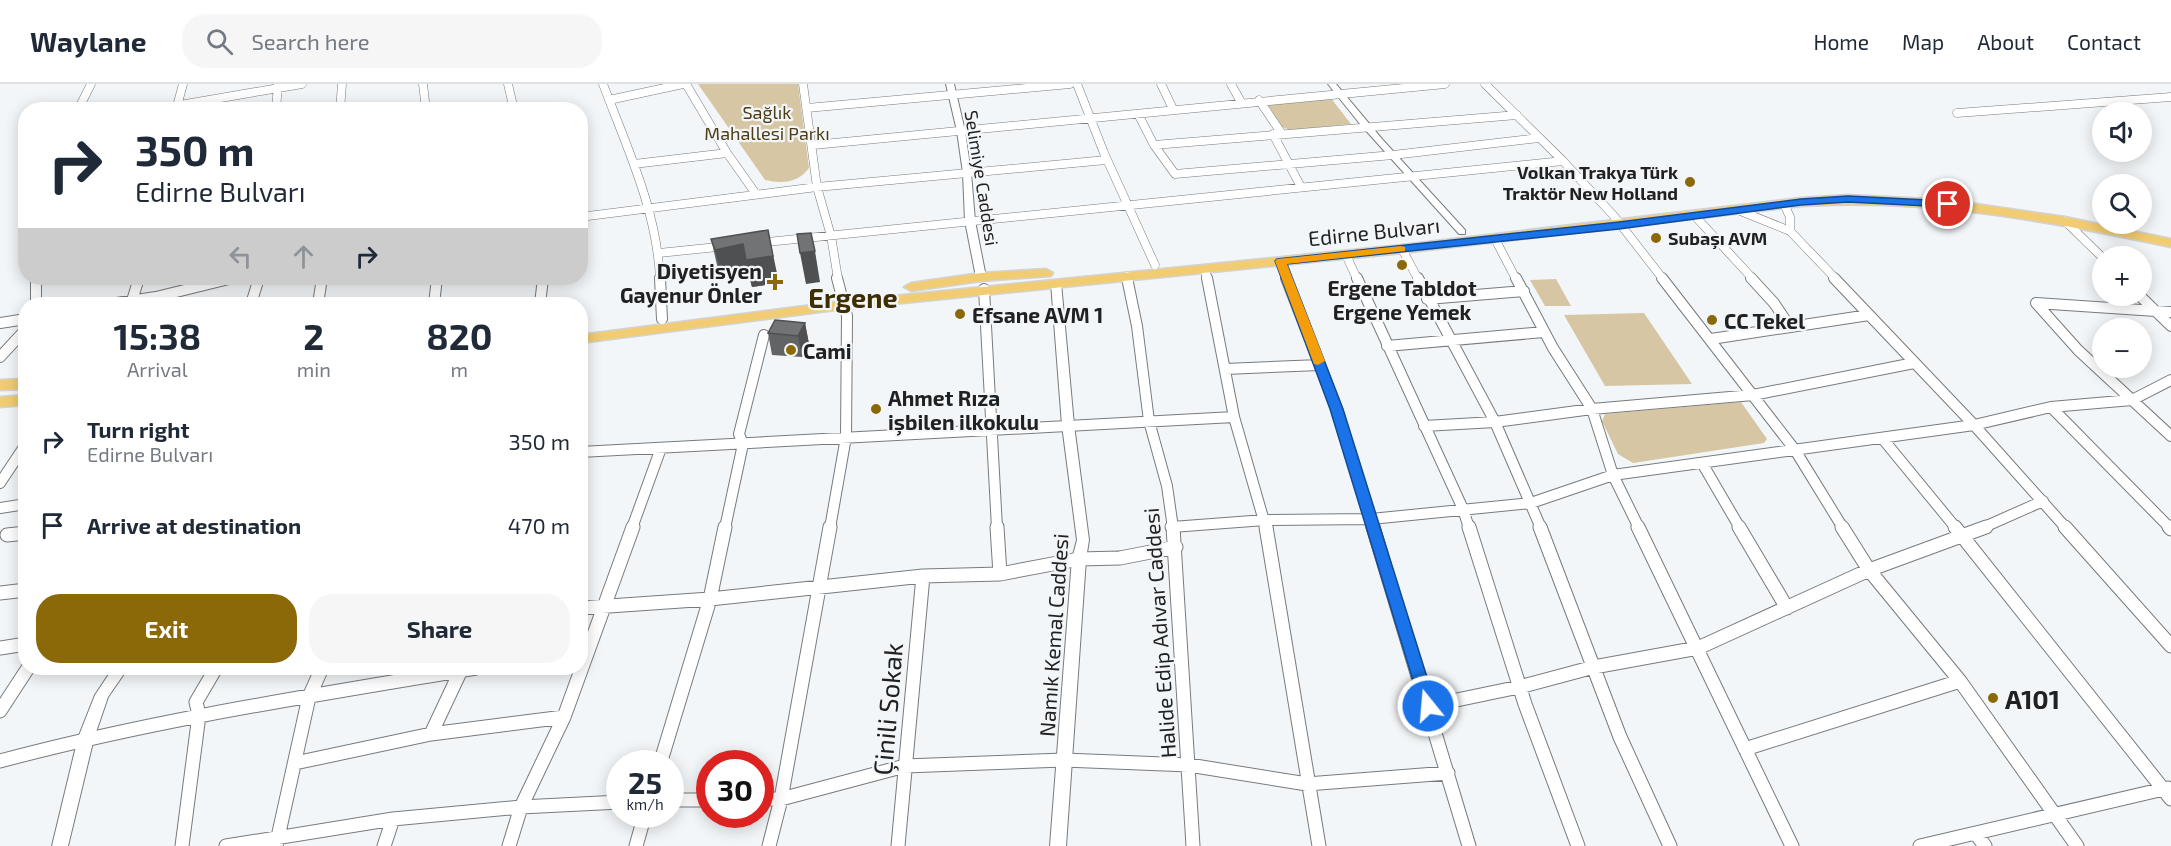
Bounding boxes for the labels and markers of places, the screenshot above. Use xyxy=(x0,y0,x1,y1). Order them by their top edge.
place label: Volkan Trakya Türk Traktör New Holland xyxy=(1503,161,1678,204)
marker: Volkan Trakya Türk Traktör New Holland xyxy=(1683,175,1697,189)
pin xyxy=(1922,178,1973,229)
place label: Subaşı AVM xyxy=(1668,227,1767,250)
marker: Subaşı AVM xyxy=(1649,231,1663,245)
place label: Diyetisyen Gayenur Önler xyxy=(620,258,762,308)
marker: Ergene Tabldot Ergene Yemek xyxy=(1395,258,1409,272)
marker: Diyetisyen Gayenur Önler xyxy=(766,273,784,291)
place label: Ergene Tabldot Ergene Yemek xyxy=(1327,275,1477,324)
place label: Efsane AVM 1 xyxy=(972,302,1103,327)
marker: Efsane AVM 1 xyxy=(953,307,967,321)
place label: CC Tekel xyxy=(1724,308,1805,333)
marker: CC Tekel xyxy=(1705,313,1719,327)
place label: Cami xyxy=(803,338,852,363)
marker: Cami xyxy=(784,343,798,357)
place label: Ahmet Rıza işbilen ilkokulu xyxy=(888,385,1039,436)
marker: Ahmet Rıza işbilen ilkokulu xyxy=(869,402,883,416)
place label: A101 xyxy=(2005,683,2060,714)
marker: A101 xyxy=(1986,691,2000,705)

